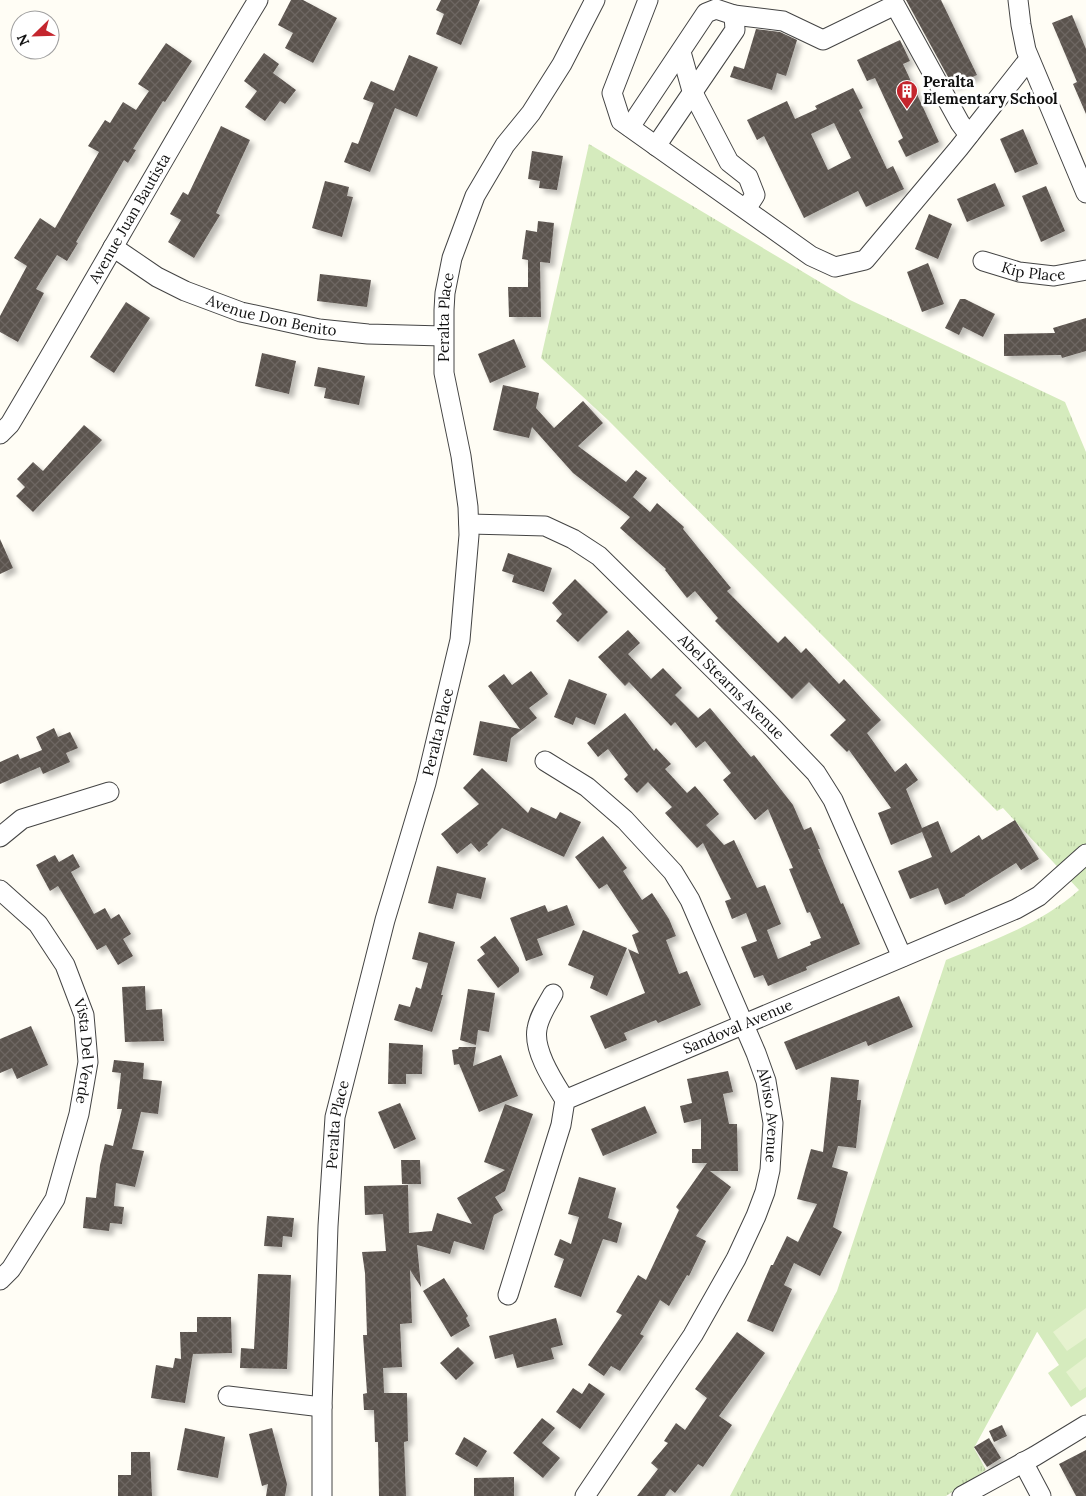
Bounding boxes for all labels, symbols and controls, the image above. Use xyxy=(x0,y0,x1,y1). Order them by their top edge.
north arrow xyxy=(10,10,60,60)
text: N xyxy=(13,31,33,49)
place label: Peralta Elementary School xyxy=(923,72,1058,108)
building icon: Peralta Elementary School xyxy=(895,79,919,110)
street label: Avenue Juan Bautista xyxy=(84,150,174,287)
street label: Kip Place xyxy=(999,257,1067,285)
street label: Peralta Place xyxy=(434,271,458,362)
street label: Avenue Don Benito xyxy=(203,290,338,340)
street label: Abel Stearns Avenue xyxy=(674,629,789,743)
street label: Peralta Place xyxy=(418,686,457,778)
street label: Vista Del Verde xyxy=(69,995,98,1106)
street label: Sandoval Avenue xyxy=(680,995,795,1058)
street label: Alviso Avenue xyxy=(753,1064,783,1163)
street label: Peralta Place xyxy=(322,1078,353,1170)

